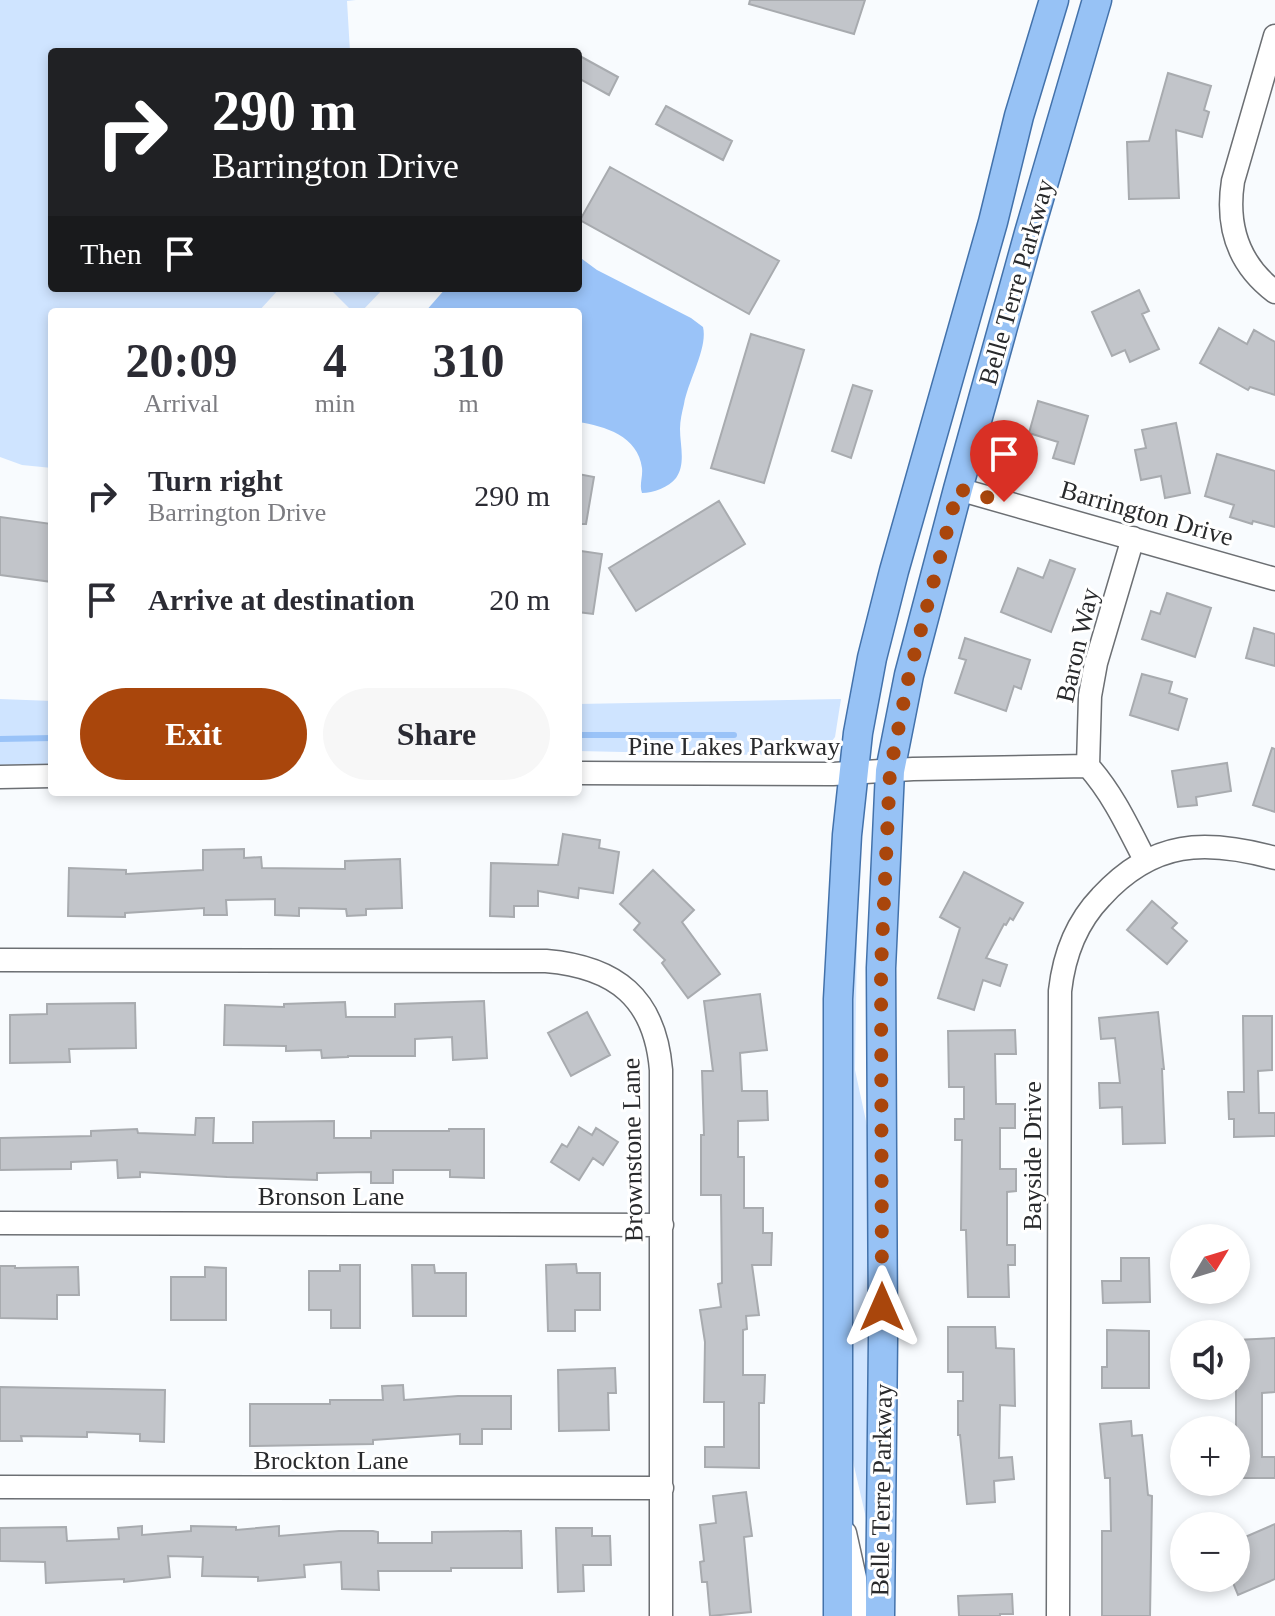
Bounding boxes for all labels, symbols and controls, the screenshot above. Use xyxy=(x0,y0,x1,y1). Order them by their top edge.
icon: right xyxy=(80,80,184,184)
text: 290 m xyxy=(212,80,357,142)
text: Barrington Drive xyxy=(212,146,459,186)
street label: Belle Terre Parkway xyxy=(973,176,1060,388)
icon: arrive xyxy=(158,232,202,276)
text: Then xyxy=(80,237,142,270)
text: 20:09 xyxy=(125,334,237,387)
text: 4 xyxy=(323,334,347,387)
text: 310 xyxy=(433,334,505,387)
text: Arrival xyxy=(144,389,219,418)
text: min xyxy=(315,389,355,418)
text: m xyxy=(458,389,479,418)
pin xyxy=(970,420,1038,502)
icon: arrive xyxy=(982,432,1026,476)
text: Turn right xyxy=(148,464,283,497)
icon: right xyxy=(80,474,124,518)
street label: Barrington Drive xyxy=(1057,475,1237,552)
text: 290 m xyxy=(474,479,550,512)
text: Barrington Drive xyxy=(148,498,326,527)
icon: arrive xyxy=(80,578,124,622)
text: Arrive at destination xyxy=(148,583,415,616)
text: 20 m xyxy=(489,583,550,616)
street label: Baron Way xyxy=(1050,585,1105,705)
button: Exit xyxy=(80,688,307,780)
button: Share xyxy=(323,688,550,780)
street label: Pine Lakes Parkway xyxy=(628,732,840,761)
street label: Brownstone Lane xyxy=(616,1058,649,1242)
street label: Bayside Drive xyxy=(1018,1081,1047,1231)
street label: Bronson Lane xyxy=(258,1182,404,1211)
north arrow xyxy=(1170,1224,1250,1304)
map controls xyxy=(1170,1224,1250,1592)
position arrow xyxy=(840,1265,924,1349)
button: sound xyxy=(1170,1320,1250,1400)
street label: Belle Terre Parkway xyxy=(865,1383,898,1597)
button: + xyxy=(1170,1416,1250,1496)
street label: Brockton Lane xyxy=(253,1446,409,1475)
button: − xyxy=(1170,1512,1250,1592)

